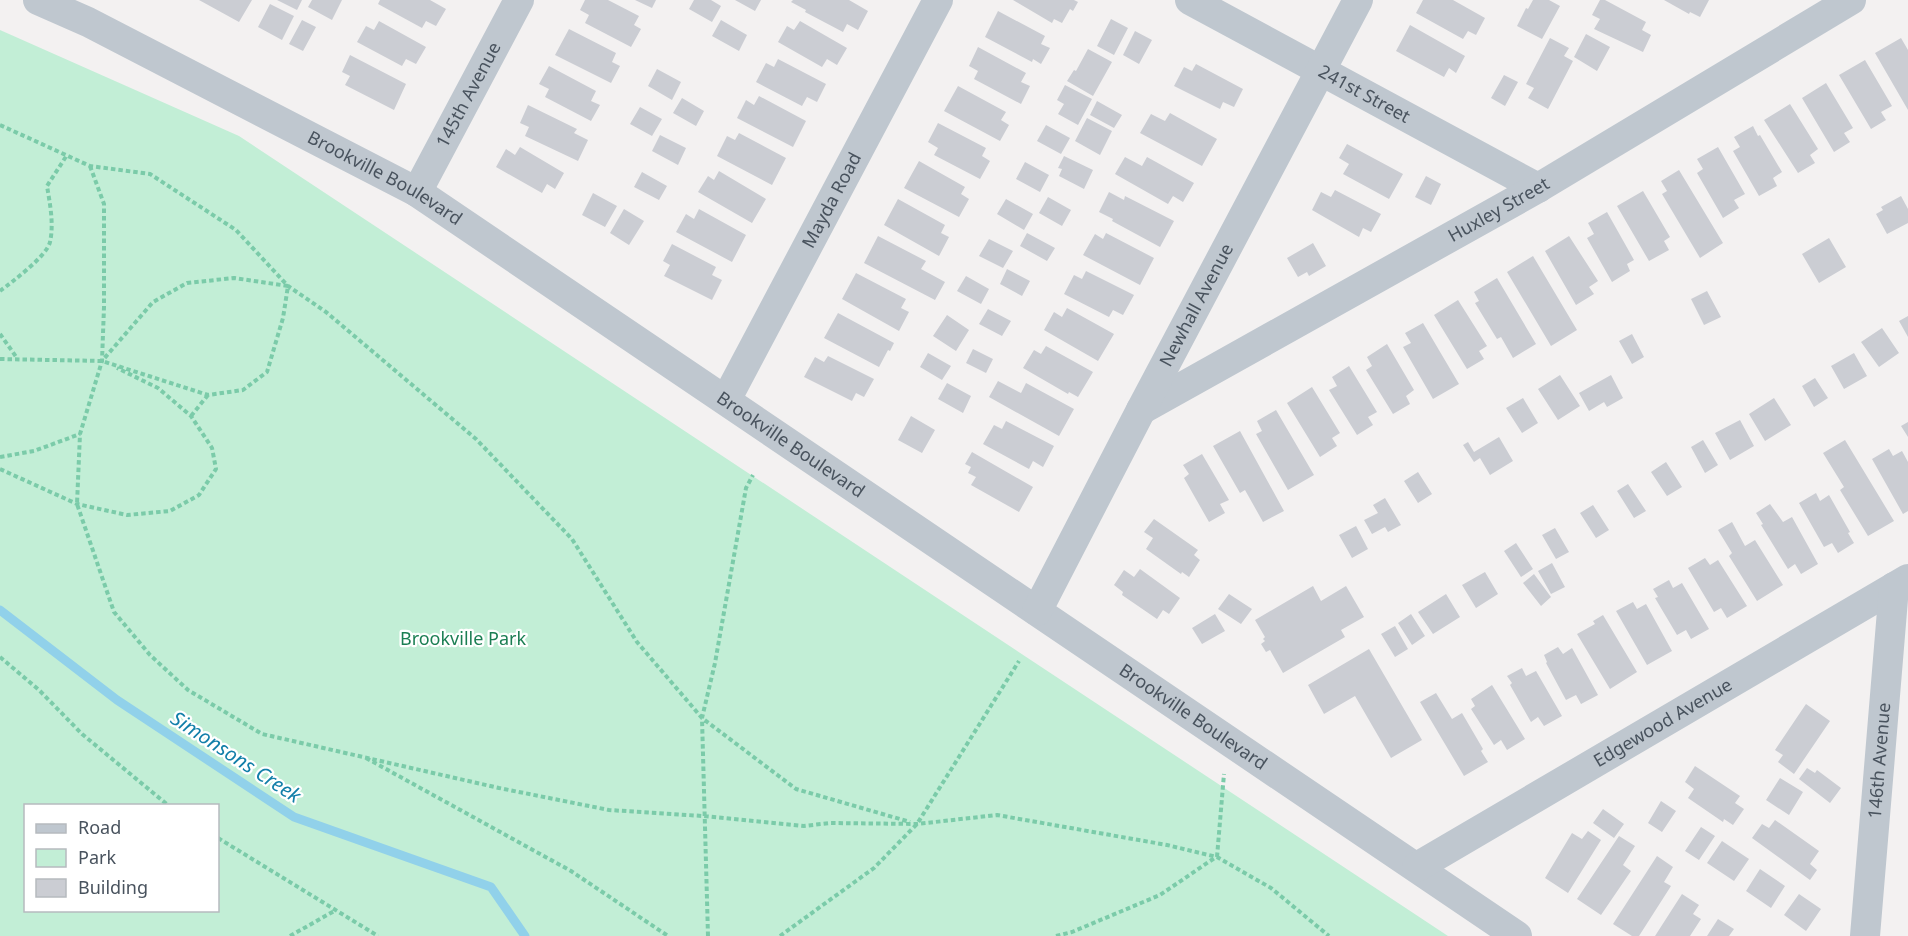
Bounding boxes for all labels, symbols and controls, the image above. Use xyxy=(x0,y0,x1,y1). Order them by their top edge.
street label: 145th Avenue xyxy=(430,37,506,151)
street label: 241st Street xyxy=(1315,59,1415,128)
street label: Brookville Boulevard xyxy=(304,125,467,230)
street label: Mayda Road xyxy=(796,148,866,252)
street label: Huxley Street xyxy=(1443,171,1554,247)
street label: Newhall Avenue xyxy=(1153,239,1238,370)
street label: Brookville Boulevard xyxy=(712,385,870,502)
park label: Brookville Park xyxy=(400,626,526,650)
street label: Brookville Boulevard xyxy=(1115,658,1272,775)
street label: Edgewood Avenue xyxy=(1589,672,1736,772)
street label: 146th Avenue xyxy=(1862,702,1895,820)
water label: Simonsons Creek xyxy=(166,704,307,809)
legend xyxy=(24,804,219,912)
text: Road xyxy=(78,815,121,839)
text: Park xyxy=(78,845,116,869)
text: Building xyxy=(78,875,148,899)

